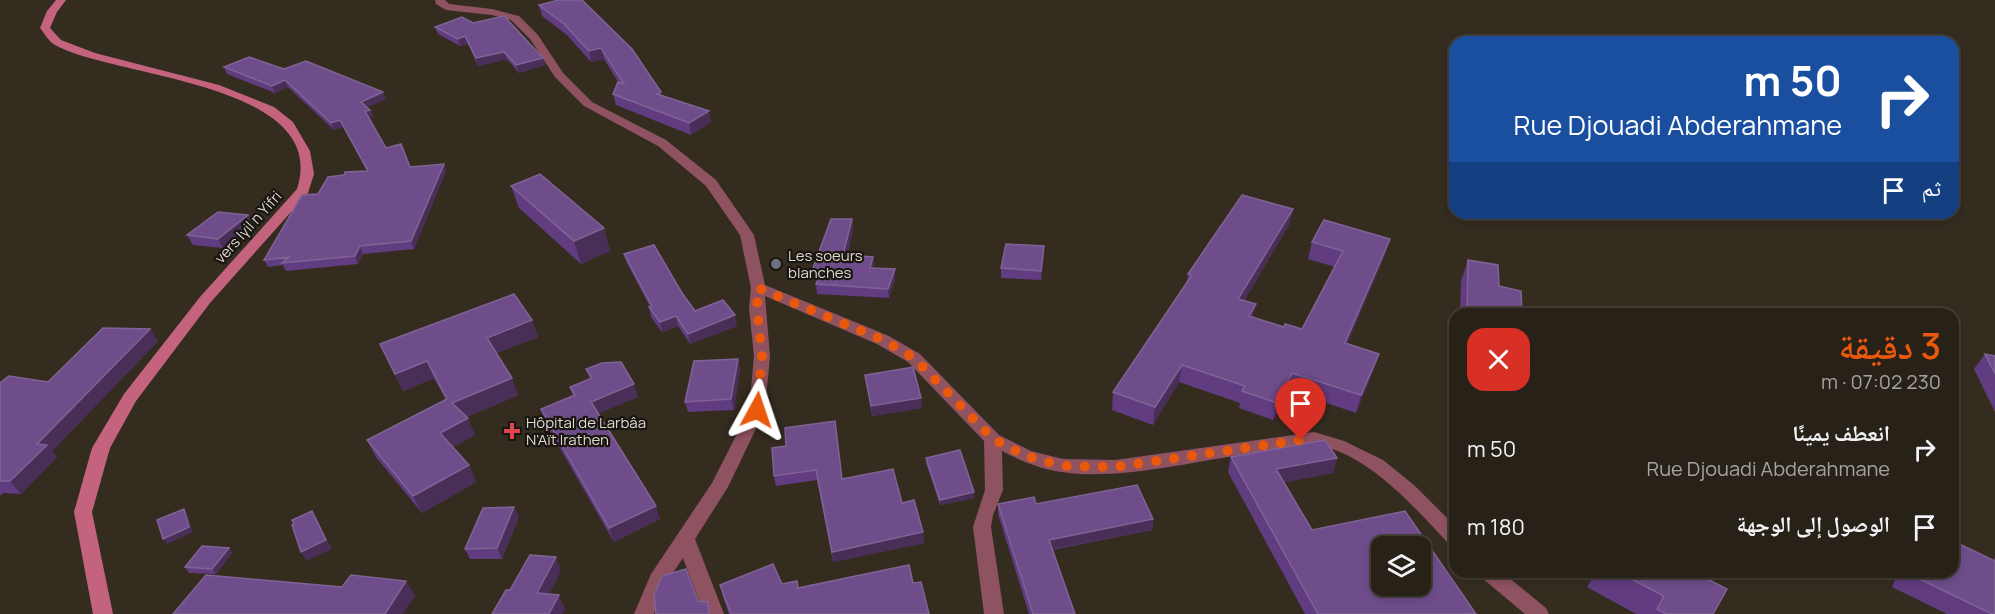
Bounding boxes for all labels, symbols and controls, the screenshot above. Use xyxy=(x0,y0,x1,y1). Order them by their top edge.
text: 50 m xyxy=(1744,51,1842,109)
icon: right xyxy=(1863,60,1941,138)
text: Rue Djouadi Abderahmane xyxy=(1513,106,1842,143)
text: ثم xyxy=(1922,173,1941,203)
icon: arrive xyxy=(1877,174,1910,207)
street label: vers Iγil n Yifri xyxy=(210,186,286,268)
place label: Les soeurs blanches xyxy=(788,245,863,283)
marker: Les soeurs blanches xyxy=(769,257,783,271)
text: 3 دقيقة xyxy=(1838,321,1941,370)
button: close xyxy=(1467,328,1530,391)
text: 230 m · 07:02 xyxy=(1821,368,1941,395)
position arrow xyxy=(725,378,789,442)
pin xyxy=(1275,378,1326,440)
icon: arrive xyxy=(1284,387,1317,420)
place label: Hôpital de Larbâa N'Aït Irathen xyxy=(526,412,646,450)
text: انعطف يمينًا xyxy=(1792,418,1890,448)
marker: Hôpital de Larbâa N'Aït Irathen xyxy=(503,422,521,440)
icon: right xyxy=(1908,433,1941,466)
text: 50 m xyxy=(1467,434,1516,464)
text: Rue Djouadi Abderahmane xyxy=(1647,455,1890,482)
text: الوصول إلى الوجهة xyxy=(1737,509,1890,539)
icon: arrive xyxy=(1908,511,1941,544)
text: 180 m xyxy=(1467,512,1525,542)
map controls xyxy=(1371,536,1431,596)
button: layers xyxy=(1371,536,1431,596)

